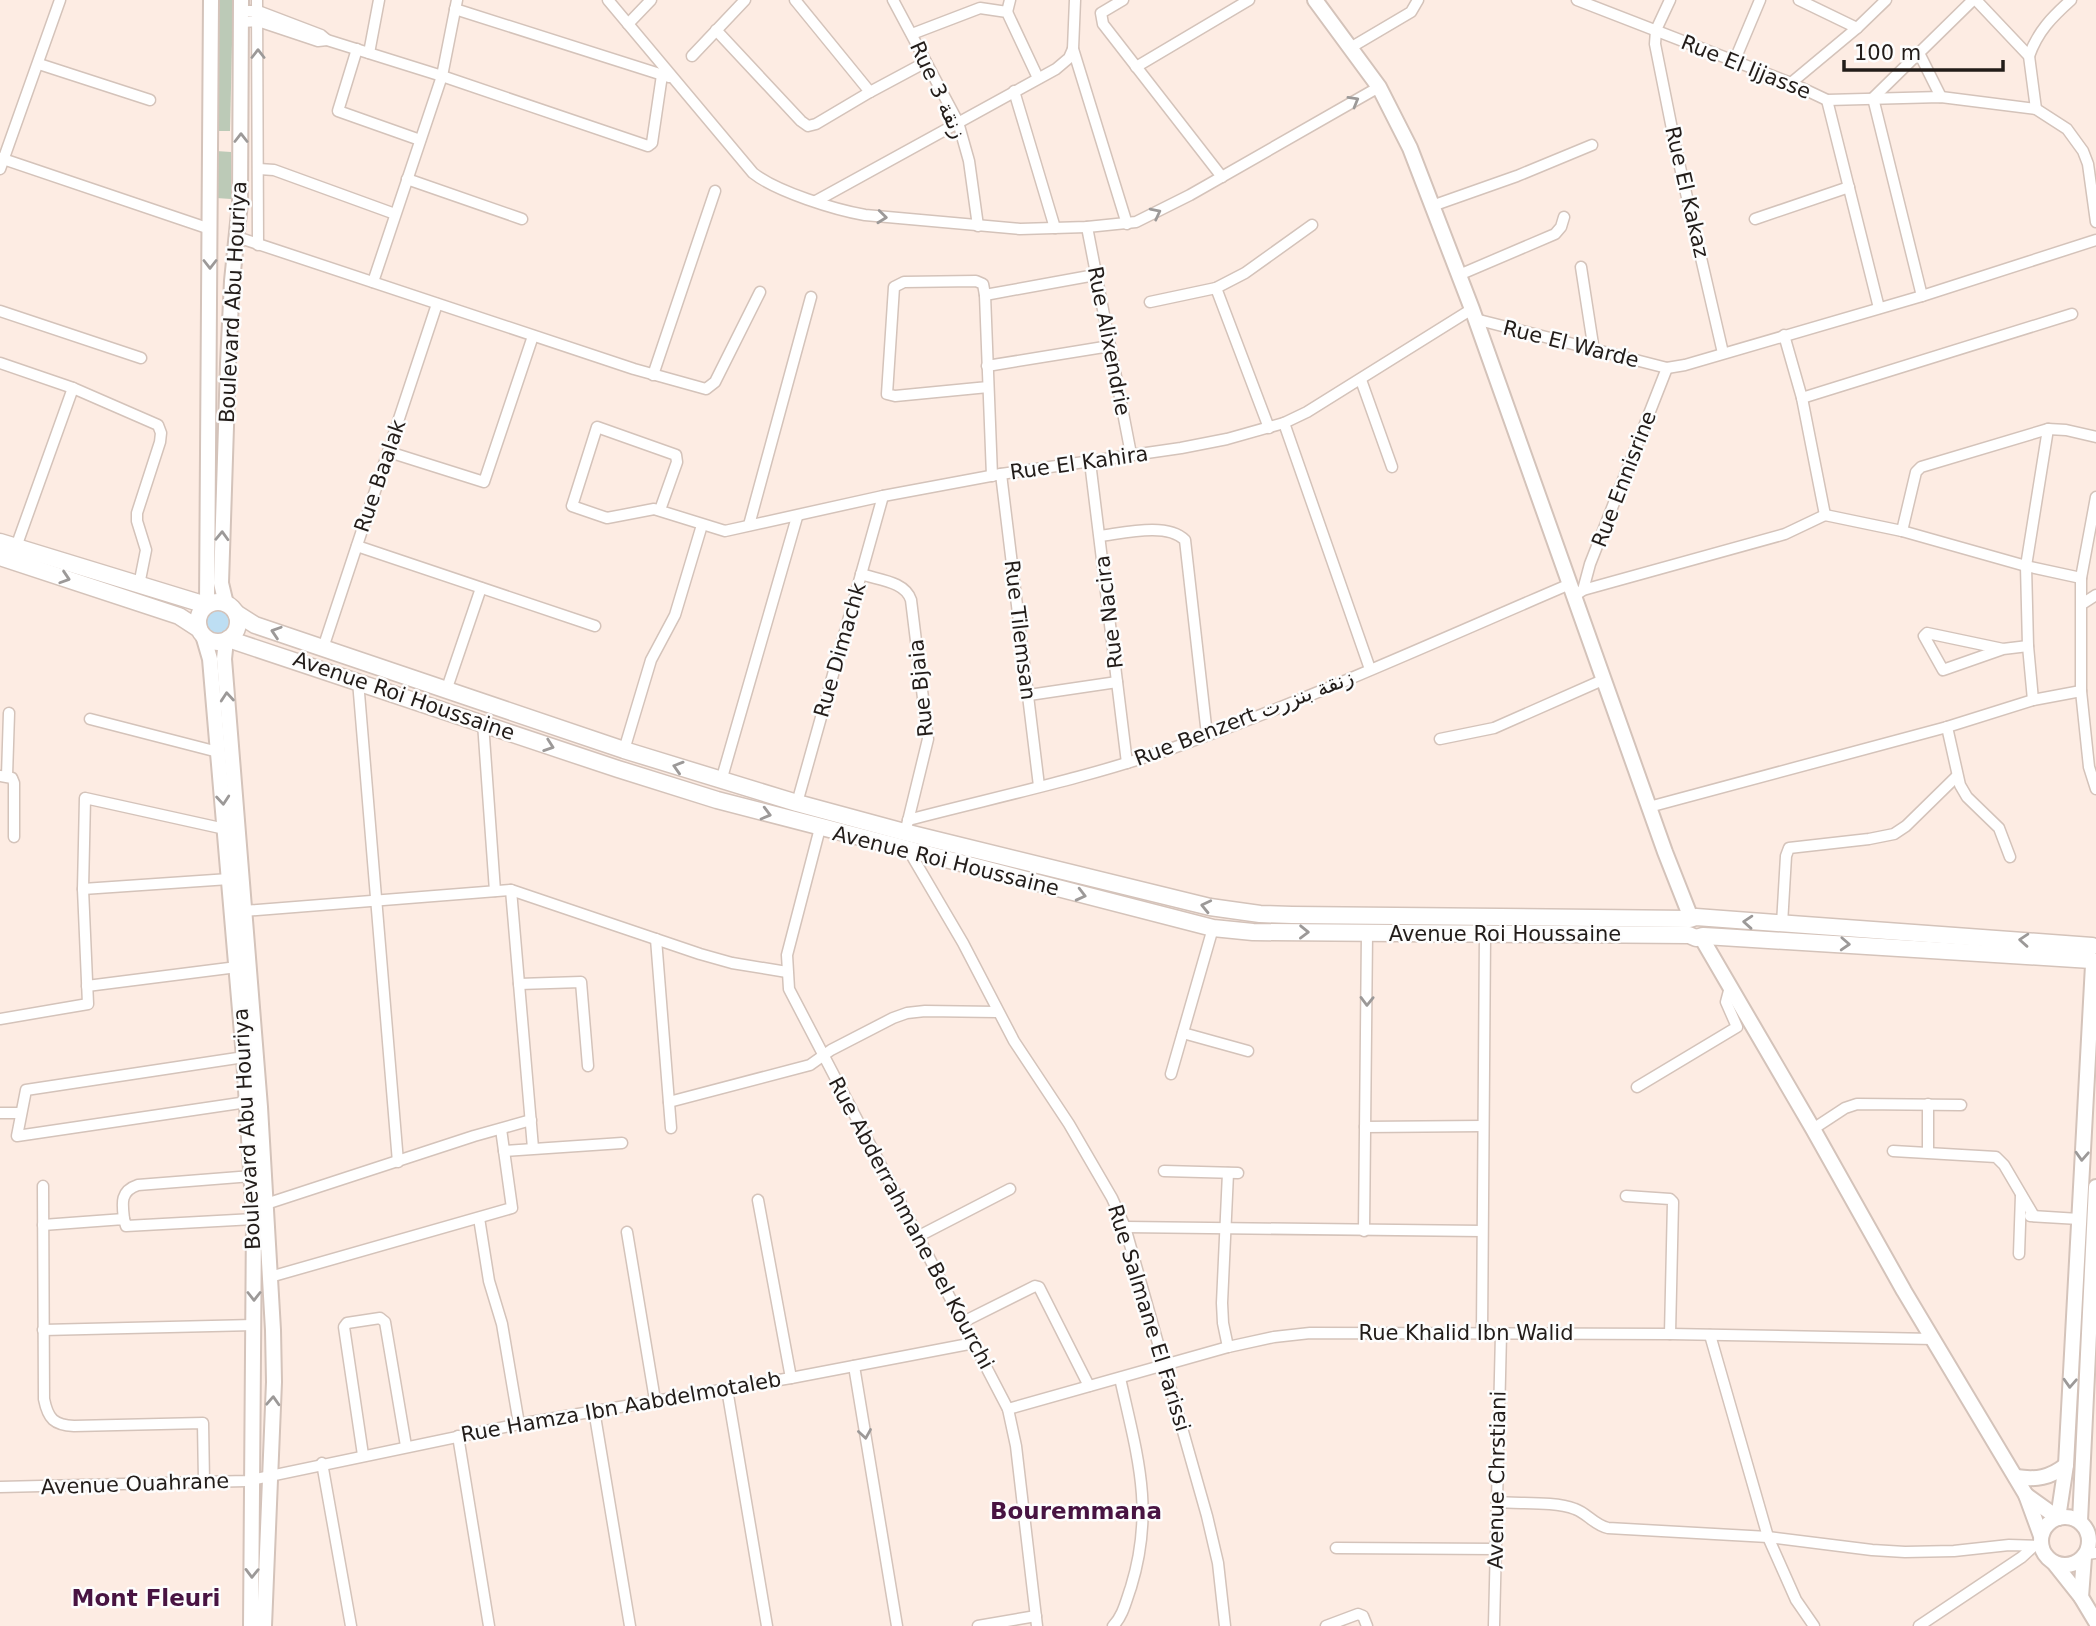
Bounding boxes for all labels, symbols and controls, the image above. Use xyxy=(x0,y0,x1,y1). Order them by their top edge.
scale bar xyxy=(1844,28,2003,72)
street label: Rue El Ijjasse xyxy=(1678,30,1814,104)
street label: Rue 3 زنقة xyxy=(905,38,971,142)
text: 100 m xyxy=(1854,41,1921,65)
one-way arrow xyxy=(250,48,266,59)
one-way arrow xyxy=(1346,96,1359,109)
street label: Rue El Kakaz xyxy=(1660,124,1714,260)
one-way arrow xyxy=(233,132,249,143)
street label: Boulevard Abu Houriya xyxy=(215,180,251,424)
one-way arrow xyxy=(1149,207,1161,221)
one-way arrow xyxy=(876,210,888,225)
one-way arrow xyxy=(202,259,218,270)
street label: Rue Alixendrie xyxy=(1083,264,1135,418)
street label: Rue El Warde xyxy=(1501,316,1641,372)
street label: Rue Ennisrine xyxy=(1587,408,1661,550)
street label: Rue Baalak xyxy=(350,416,411,535)
street label: Rue El Kahira xyxy=(1008,441,1150,485)
one-way arrow xyxy=(215,530,230,541)
street label: Rue Nacira xyxy=(1090,554,1128,670)
street label: Rue Tilemsan xyxy=(1000,559,1040,701)
one-way arrow xyxy=(59,570,71,585)
street label: Rue Dimachk xyxy=(809,579,871,720)
one-way arrow xyxy=(271,626,283,640)
street label: Rue Bjaia xyxy=(904,638,938,738)
street label: Avenue Roi Houssaine xyxy=(290,647,518,745)
street label: Rue Benzert زنقة بنزرت xyxy=(1131,665,1357,771)
one-way arrow xyxy=(220,691,235,702)
one-way arrow xyxy=(542,738,554,752)
one-way arrow xyxy=(672,761,685,775)
one-way arrow xyxy=(215,795,230,806)
one-way arrow xyxy=(760,805,772,820)
street label: Avenue Roi Houssaine xyxy=(830,821,1062,901)
one-way arrow xyxy=(1075,887,1087,901)
one-way arrow xyxy=(1200,899,1212,914)
one-way arrow xyxy=(1742,915,1753,930)
street label: Avenue Roi Houssaine xyxy=(1389,922,1621,946)
one-way arrow xyxy=(1299,924,1310,940)
one-way arrow xyxy=(2018,933,2029,948)
one-way arrow xyxy=(1840,937,1851,952)
one-way arrow xyxy=(1359,996,1374,1007)
street label: Boulevard Abu Houriya xyxy=(229,1007,265,1251)
street label: Rue Abderrahmane Bel Kourchi xyxy=(824,1073,998,1373)
one-way arrow xyxy=(2075,1150,2090,1161)
street label: Rue Salmane El Farissi xyxy=(1103,1202,1195,1434)
one-way arrow xyxy=(246,1291,262,1302)
street label: Rue Khalid Ibn Walid xyxy=(1359,1321,1573,1345)
street label: Rue Hamza Ibn Aabdelmotaleb xyxy=(459,1367,783,1447)
one-way arrow xyxy=(2063,1378,2078,1389)
street label: Avenue Chrstiani xyxy=(1483,1391,1511,1569)
one-way arrow xyxy=(265,1395,280,1406)
one-way arrow xyxy=(857,1428,872,1439)
street label: Avenue Ouahrane xyxy=(40,1469,230,1499)
district label: Bouremmana xyxy=(990,1498,1162,1524)
one-way arrow xyxy=(244,1567,259,1578)
district label: Mont Fleuri xyxy=(72,1585,220,1611)

